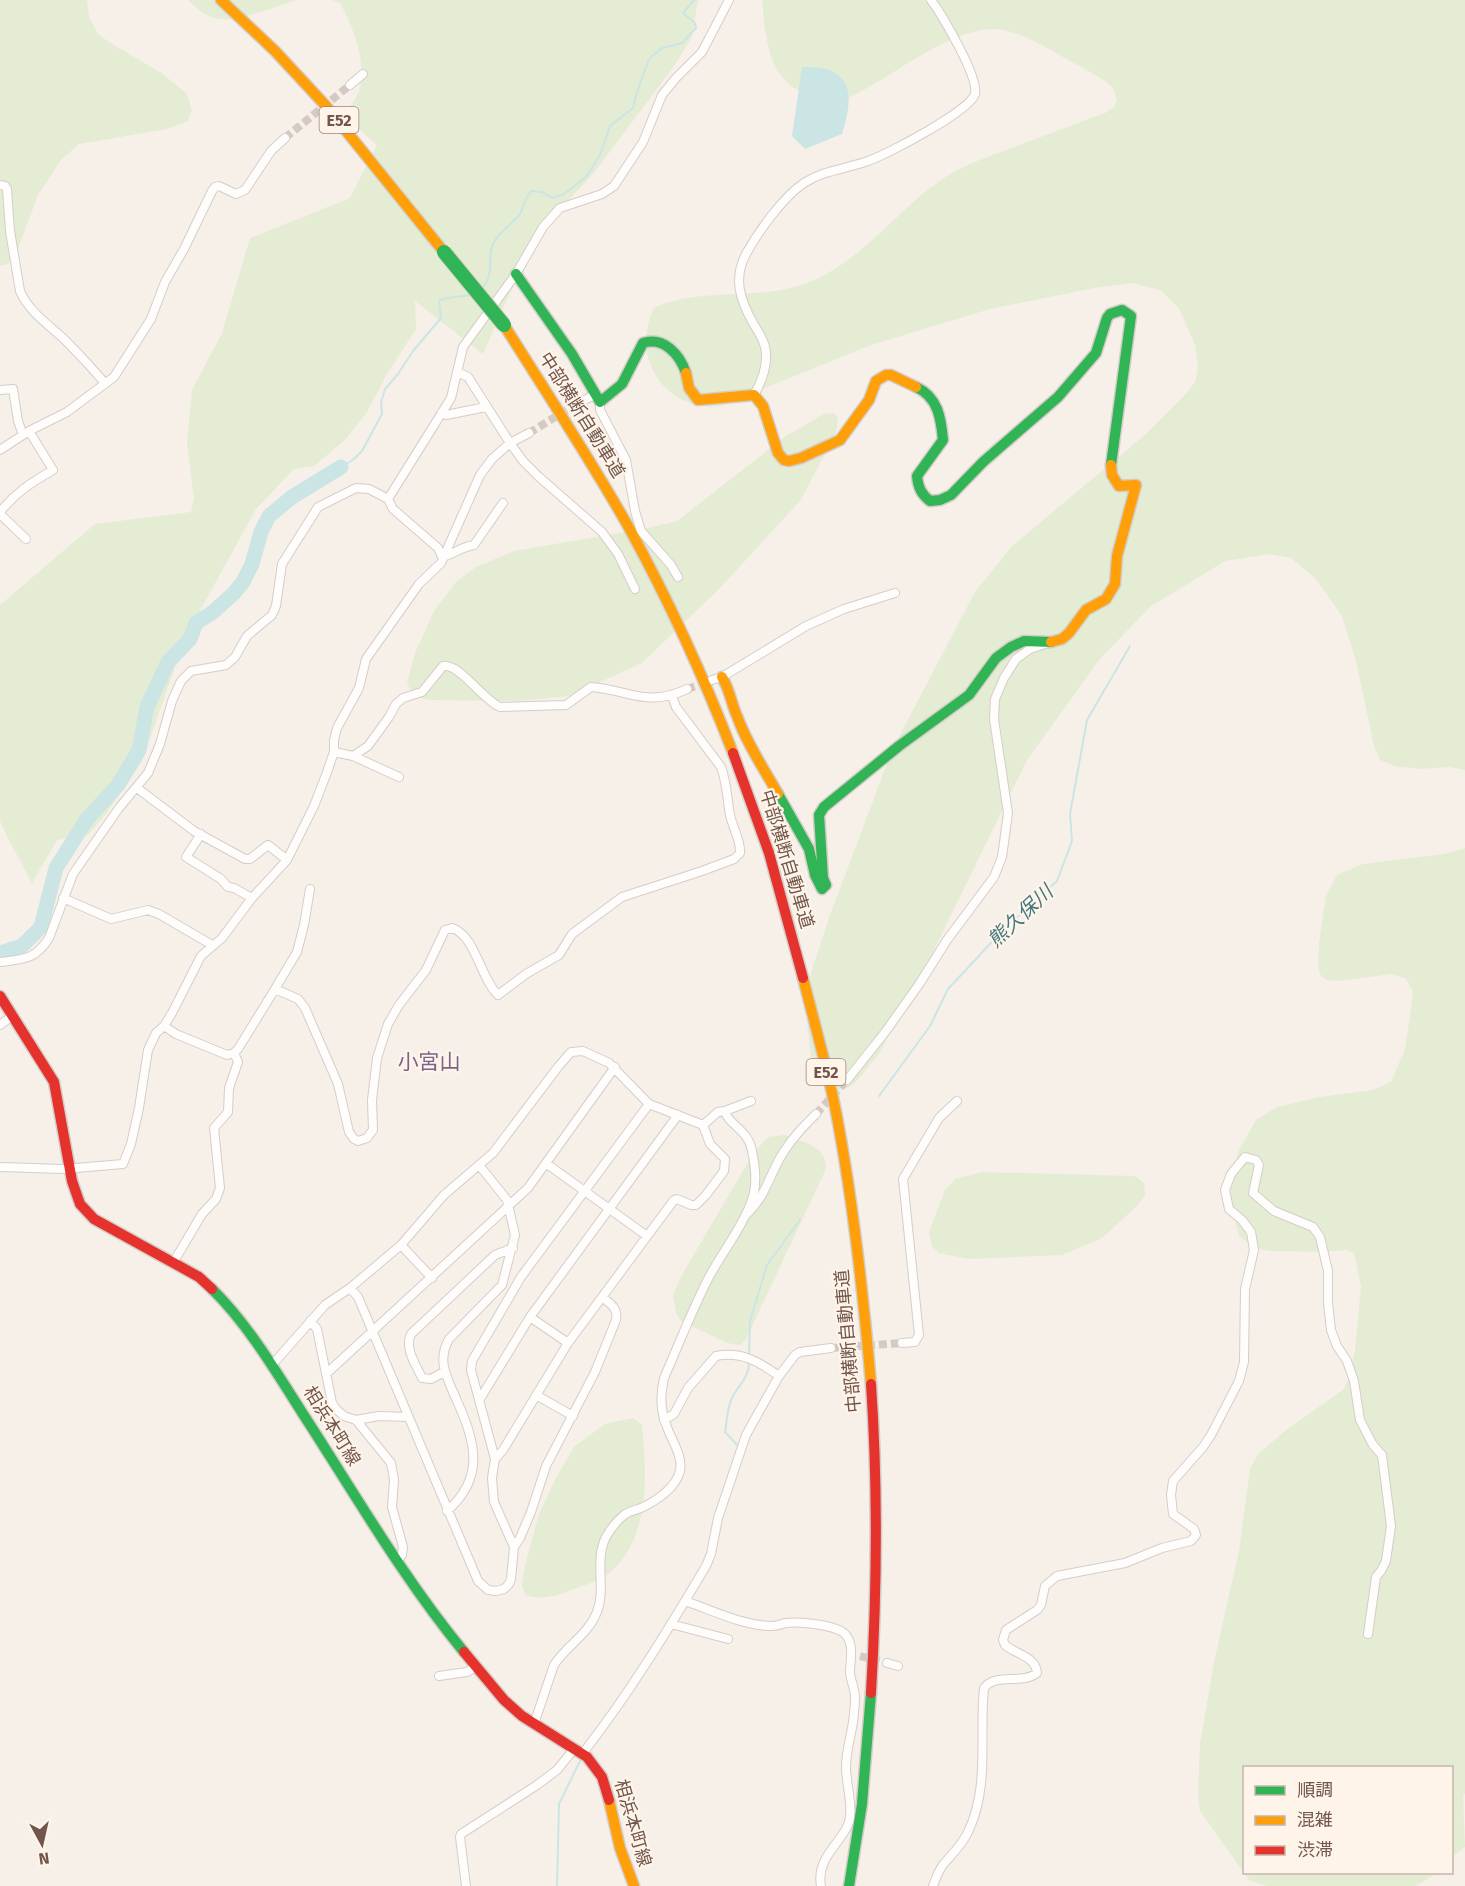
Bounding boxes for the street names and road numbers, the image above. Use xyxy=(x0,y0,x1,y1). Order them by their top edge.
road number: E52 xyxy=(320,107,358,133)
street label: 中部横断自動車道 xyxy=(535,348,629,482)
street label: 中部横断自動車道 xyxy=(755,787,819,931)
road number: E52 xyxy=(806,1059,846,1085)
street label: 中部横断自動車道 xyxy=(831,1268,865,1414)
street label: 相浜本町線 xyxy=(299,1382,365,1470)
street label: 相浜本町線 xyxy=(610,1777,656,1869)

